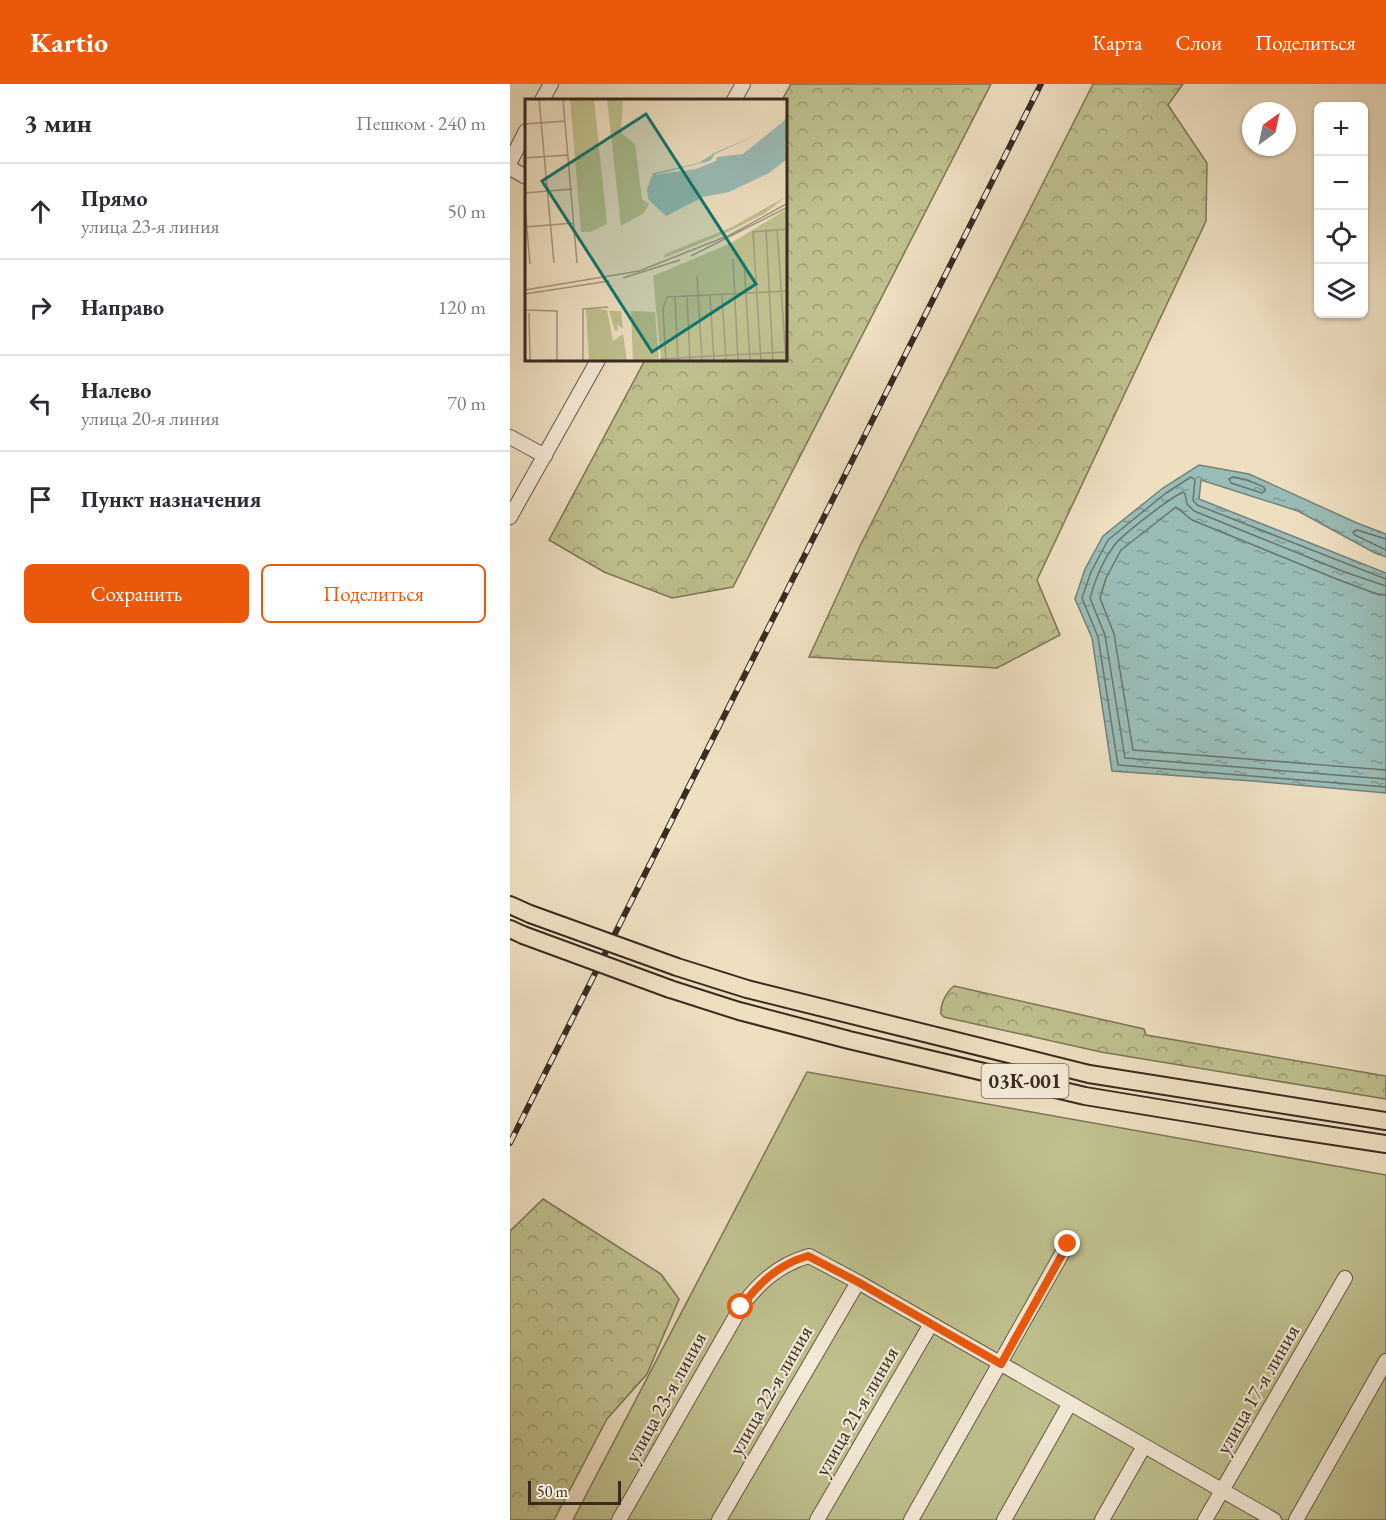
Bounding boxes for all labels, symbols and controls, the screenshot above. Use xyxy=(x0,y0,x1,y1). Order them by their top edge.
text: Kartio xyxy=(30,24,108,60)
text: Карта xyxy=(1092,29,1142,56)
text: Слои xyxy=(1175,29,1222,56)
text: Поделиться xyxy=(1255,29,1356,56)
inset map xyxy=(525,99,788,362)
north arrow xyxy=(1242,102,1296,156)
map controls xyxy=(1314,102,1368,318)
button: + xyxy=(1314,102,1368,156)
text: 3 мин xyxy=(24,106,92,140)
text: Пешком · 240 m xyxy=(356,110,486,136)
button: − xyxy=(1314,156,1368,210)
text: Прямо xyxy=(81,184,148,213)
icon: ahead xyxy=(24,195,57,228)
text: 50 m xyxy=(447,198,486,224)
button: locate xyxy=(1314,210,1368,264)
text: улица 23-я линия xyxy=(81,213,219,239)
button: layers xyxy=(1314,264,1368,318)
icon: right xyxy=(24,291,57,324)
text: Направо xyxy=(81,293,164,322)
text: 120 m xyxy=(438,294,486,320)
text: Налево xyxy=(81,376,151,405)
icon: left xyxy=(24,387,57,420)
text: 70 m xyxy=(447,390,486,416)
text: улица 20-я линия xyxy=(81,405,219,431)
icon: arrive xyxy=(24,483,57,516)
text: Пункт назначения xyxy=(81,485,261,514)
button: Сохранить xyxy=(24,564,249,623)
button: Поделиться xyxy=(261,564,486,623)
road number: 03К-001 xyxy=(982,1064,1068,1098)
route end xyxy=(1054,1230,1080,1256)
route start xyxy=(727,1293,753,1319)
street label: улица 17-я линия xyxy=(1209,1319,1305,1459)
street label: улица 22-я линия xyxy=(722,1320,818,1460)
street label: улица 23-я линия xyxy=(618,1327,712,1467)
street label: улица 21-я линия xyxy=(808,1341,904,1481)
scale bar xyxy=(528,1478,621,1506)
text: 50 m xyxy=(537,1481,568,1502)

